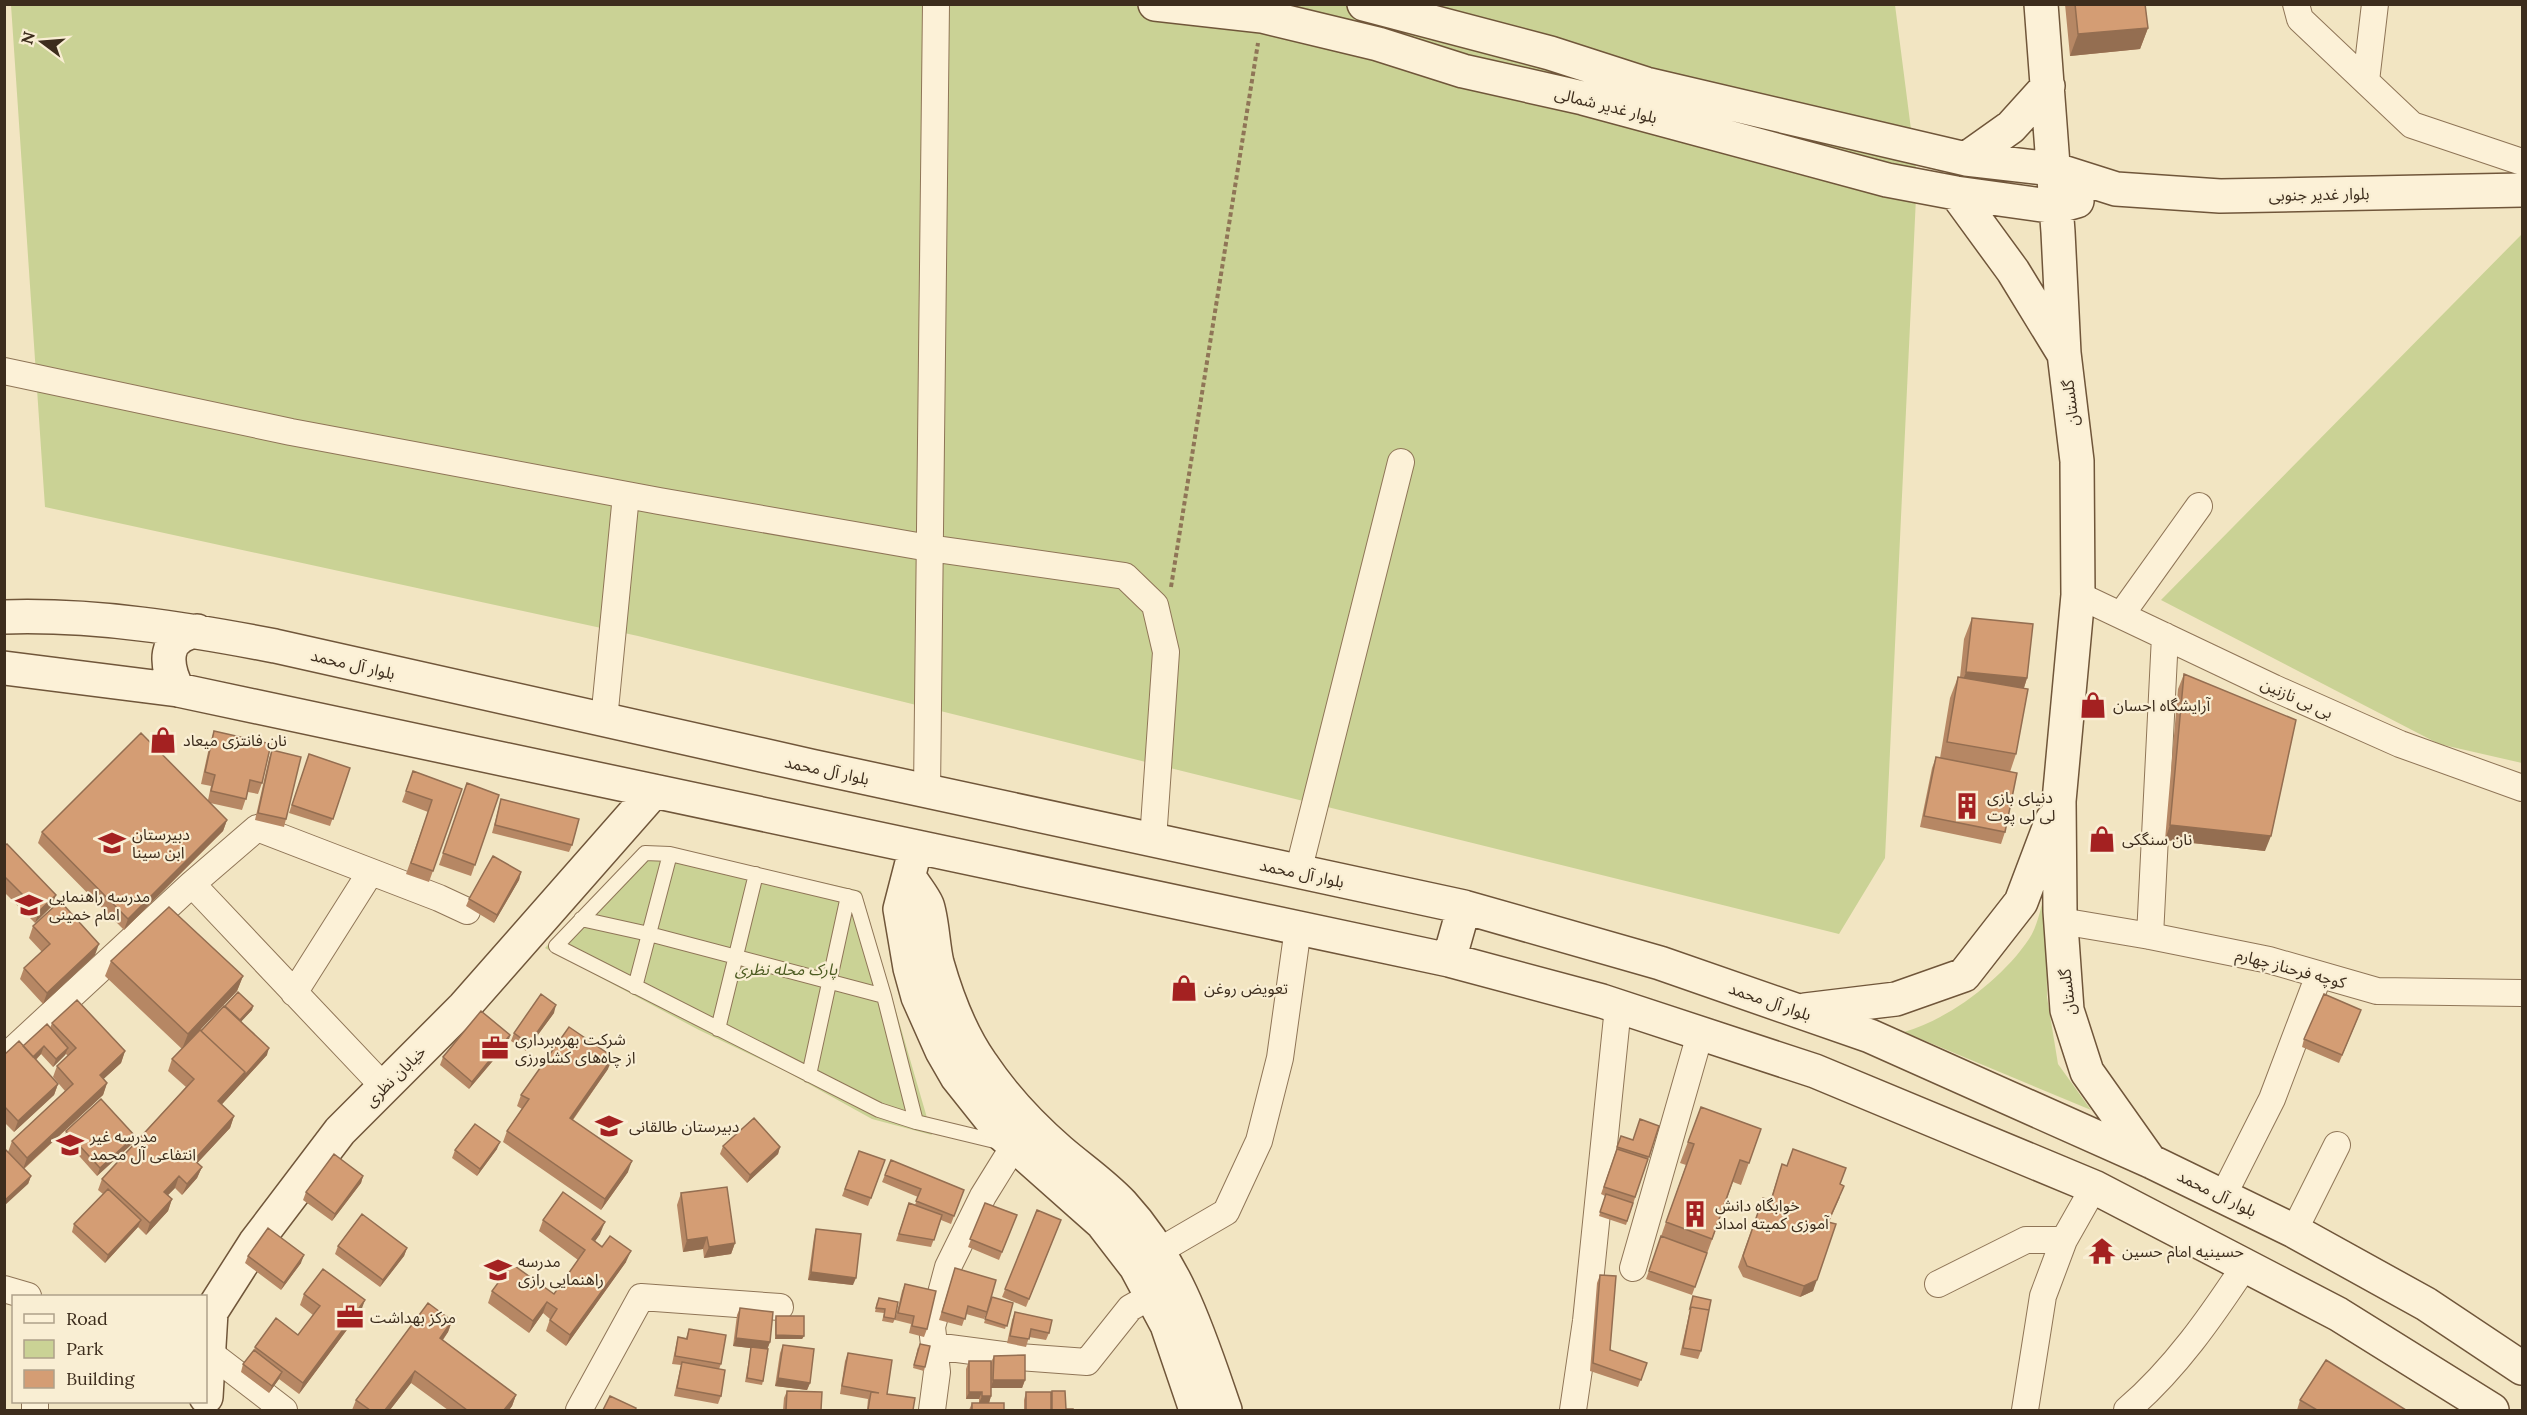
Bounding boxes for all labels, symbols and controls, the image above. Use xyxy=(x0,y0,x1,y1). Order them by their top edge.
north arrow xyxy=(12,12,72,72)
text: N xyxy=(16,29,39,47)
street label: بلوار غدیر شمالی xyxy=(1553,83,1659,127)
street label: بلوار غدیر جنوبی xyxy=(2268,183,2370,205)
street label: گلستان xyxy=(2057,378,2083,427)
street label: بلوار آل محمد xyxy=(309,645,397,684)
street label: بی بی نازنین xyxy=(2258,673,2336,723)
shop icon: آرایشگاه احسان xyxy=(2078,690,2108,720)
place label: آرایشگاه احسان xyxy=(2113,695,2212,715)
shop icon: نان فانتزی میعاد xyxy=(148,725,178,755)
place label: نان فانتزی میعاد xyxy=(183,730,287,750)
street label: بلوار آل محمد xyxy=(783,751,871,790)
place label: دنیای بازی لی لی پوت xyxy=(1987,787,2056,826)
building icon: دنیای بازی لی لی پوت xyxy=(1952,791,1982,821)
place label: دبیرستان ابن سینا xyxy=(132,824,190,862)
shop icon: نان سنگکی xyxy=(2087,824,2117,854)
school or university icon: دبیرستان ابن سینا xyxy=(97,828,127,858)
place label: نان سنگکی xyxy=(2122,829,2192,849)
street label: بلوار آل محمد xyxy=(1258,854,1346,893)
place label: مدرسه راهنمایی امام خمینی xyxy=(49,886,150,927)
school or university icon: مدرسه راهنمایی امام خمینی xyxy=(14,890,44,920)
street label: کوچه فرحناز چهارم xyxy=(2233,944,2349,995)
park label: پارک محله نظری xyxy=(735,959,837,980)
street label: گلستان xyxy=(2054,967,2080,1016)
shop icon: تعویض روغن xyxy=(1169,973,1199,1003)
place label: تعویض روغن xyxy=(1204,978,1288,998)
street label: بلوار آل محمد xyxy=(1726,978,1814,1025)
place label: شرکت بهره‌برداری از چاه‌های کشاورزی xyxy=(515,1029,636,1068)
office icon: شرکت بهره‌برداری از چاه‌های کشاورزی xyxy=(480,1033,510,1063)
street label: خیابان نظری xyxy=(360,1041,430,1111)
school or university icon: دبیرستان طالقانی xyxy=(594,1111,624,1141)
place label: دبیرستان طالقانی xyxy=(629,1116,739,1136)
place label: مدرسه غیر انتفاعی آل محمد xyxy=(89,1126,196,1165)
school or university icon: مدرسه غیر انتفاعی آل محمد xyxy=(55,1130,85,1160)
street label: بلوار آل محمد xyxy=(2174,1165,2260,1222)
place label: خوابگاه دانش آموزی کمیته امداد xyxy=(1715,1195,1830,1233)
building icon: خوابگاه دانش آموزی کمیته امداد xyxy=(1680,1199,1710,1229)
temple icon: حسینیه امام حسین xyxy=(2087,1236,2117,1266)
place label: حسینیه امام حسین xyxy=(2122,1241,2244,1264)
place label: مدرسه راهنمایی رازی xyxy=(518,1251,604,1289)
school or university icon: مدرسه راهنمایی رازی xyxy=(483,1255,513,1285)
legend xyxy=(12,1295,207,1403)
office icon: مرکز بهداشت xyxy=(335,1302,365,1332)
text: Road xyxy=(66,1307,108,1330)
place label: مرکز بهداشت xyxy=(370,1307,456,1327)
text: Park xyxy=(66,1337,104,1360)
text: Building xyxy=(66,1367,136,1390)

